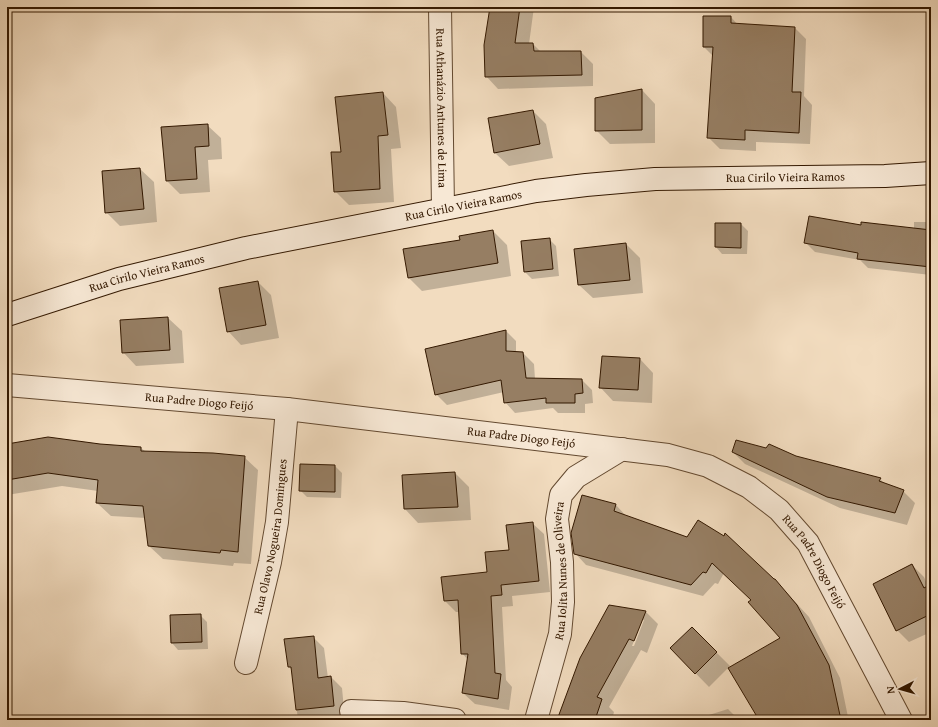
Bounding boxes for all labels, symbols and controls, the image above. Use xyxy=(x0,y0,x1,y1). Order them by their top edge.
street label: Rua Athanázio Antunes de Lima xyxy=(432,28,452,188)
street label: Rua Cirilo Vieira Ramos xyxy=(726,168,845,186)
street label: Rua Cirilo Vieira Ramos xyxy=(403,185,524,225)
street label: Rua Cirilo Vieira Ramos xyxy=(87,249,206,296)
street label: Rua Padre Diogo Feijó xyxy=(144,388,254,414)
street label: Rua Padre Diogo Feijó xyxy=(466,422,576,452)
street label: Rua Olavo Nogueira Domingues xyxy=(249,458,291,616)
street label: Rua Iolita Nunes de Oliveira xyxy=(548,500,571,642)
street label: Rua Padre Diogo Feijó xyxy=(779,510,850,612)
north arrow xyxy=(880,669,920,709)
text: N xyxy=(882,685,898,695)

